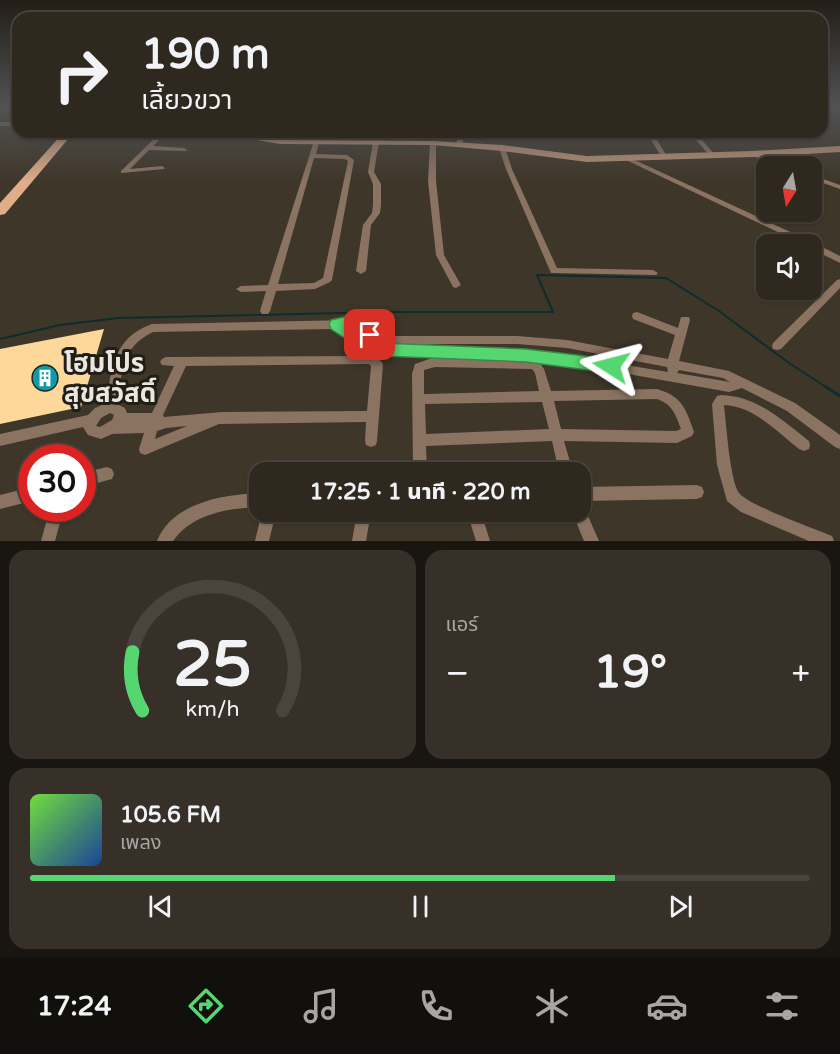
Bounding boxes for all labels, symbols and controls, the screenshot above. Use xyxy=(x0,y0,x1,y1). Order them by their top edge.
text: 190 m xyxy=(141,29,270,80)
icon: right xyxy=(42,36,120,114)
text: เลี้ยวขวา xyxy=(141,84,232,117)
north arrow xyxy=(756,156,822,222)
map controls xyxy=(756,156,822,300)
button: sound xyxy=(756,234,822,300)
pin xyxy=(344,309,395,360)
icon: arrive xyxy=(353,318,386,351)
position arrow xyxy=(579,334,643,398)
place label: โฮมโปร สุขสวัสดิ์ xyxy=(64,348,157,409)
building icon: โฮมโปร สุขสวัสดิ์ xyxy=(30,363,60,393)
speed limit sign: 30 xyxy=(18,444,96,522)
text: 17:25 · 1 นาที · 220 m xyxy=(310,479,530,505)
text: แอร์ xyxy=(446,613,478,637)
text: 25 xyxy=(173,628,251,703)
text: 19° xyxy=(593,646,667,700)
text: − xyxy=(446,654,469,693)
text: + xyxy=(791,654,810,693)
text: km/h xyxy=(185,697,239,723)
text: 105.6 FM xyxy=(120,802,221,828)
text: เพลง xyxy=(120,831,162,855)
icon: previous xyxy=(144,890,177,923)
icon: pause xyxy=(404,890,437,923)
icon: next xyxy=(664,890,697,923)
icon: directions xyxy=(185,985,227,1027)
icon: music xyxy=(300,985,342,1027)
icon: phone xyxy=(415,985,457,1027)
icon: climate xyxy=(531,985,573,1027)
icon: car xyxy=(646,985,688,1027)
icon: filters xyxy=(761,985,803,1027)
text: 17:24 xyxy=(37,990,112,1023)

